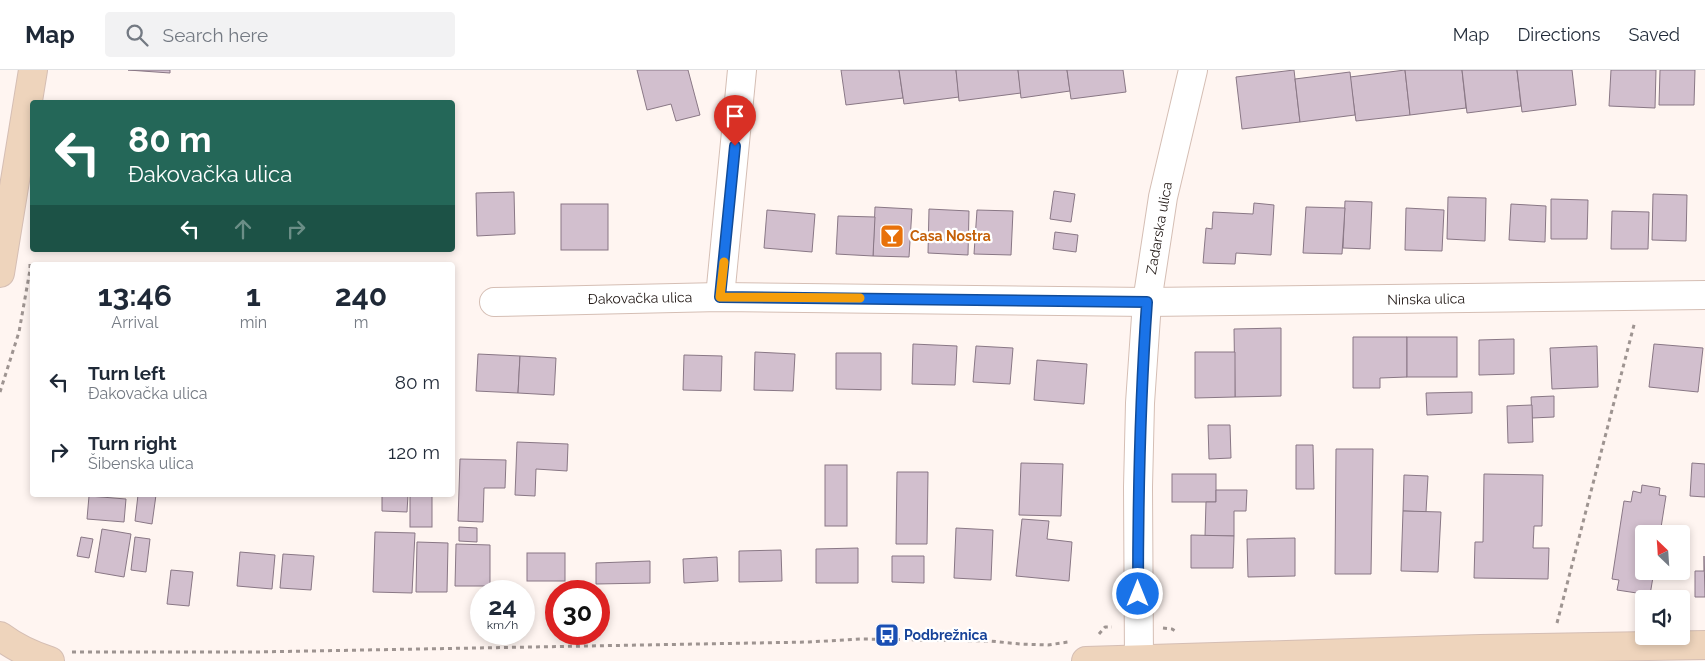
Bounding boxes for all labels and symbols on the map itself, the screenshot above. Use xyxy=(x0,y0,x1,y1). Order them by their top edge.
pin xyxy=(714,95,756,146)
street label: Zadarska ulica xyxy=(1143,181,1175,275)
bar icon: Casa Nostra xyxy=(879,223,905,249)
place label: Casa Nostra xyxy=(910,228,991,244)
street label: Đakovačka ulica xyxy=(588,289,692,307)
street label: Ninska ulica xyxy=(1387,290,1465,308)
north arrow xyxy=(1635,525,1690,580)
position arrow xyxy=(1111,567,1163,619)
speed limit sign: 30 xyxy=(545,580,610,645)
bus stop icon: Podbrežnica xyxy=(874,622,900,648)
place label: Podbrežnica xyxy=(904,627,987,643)

